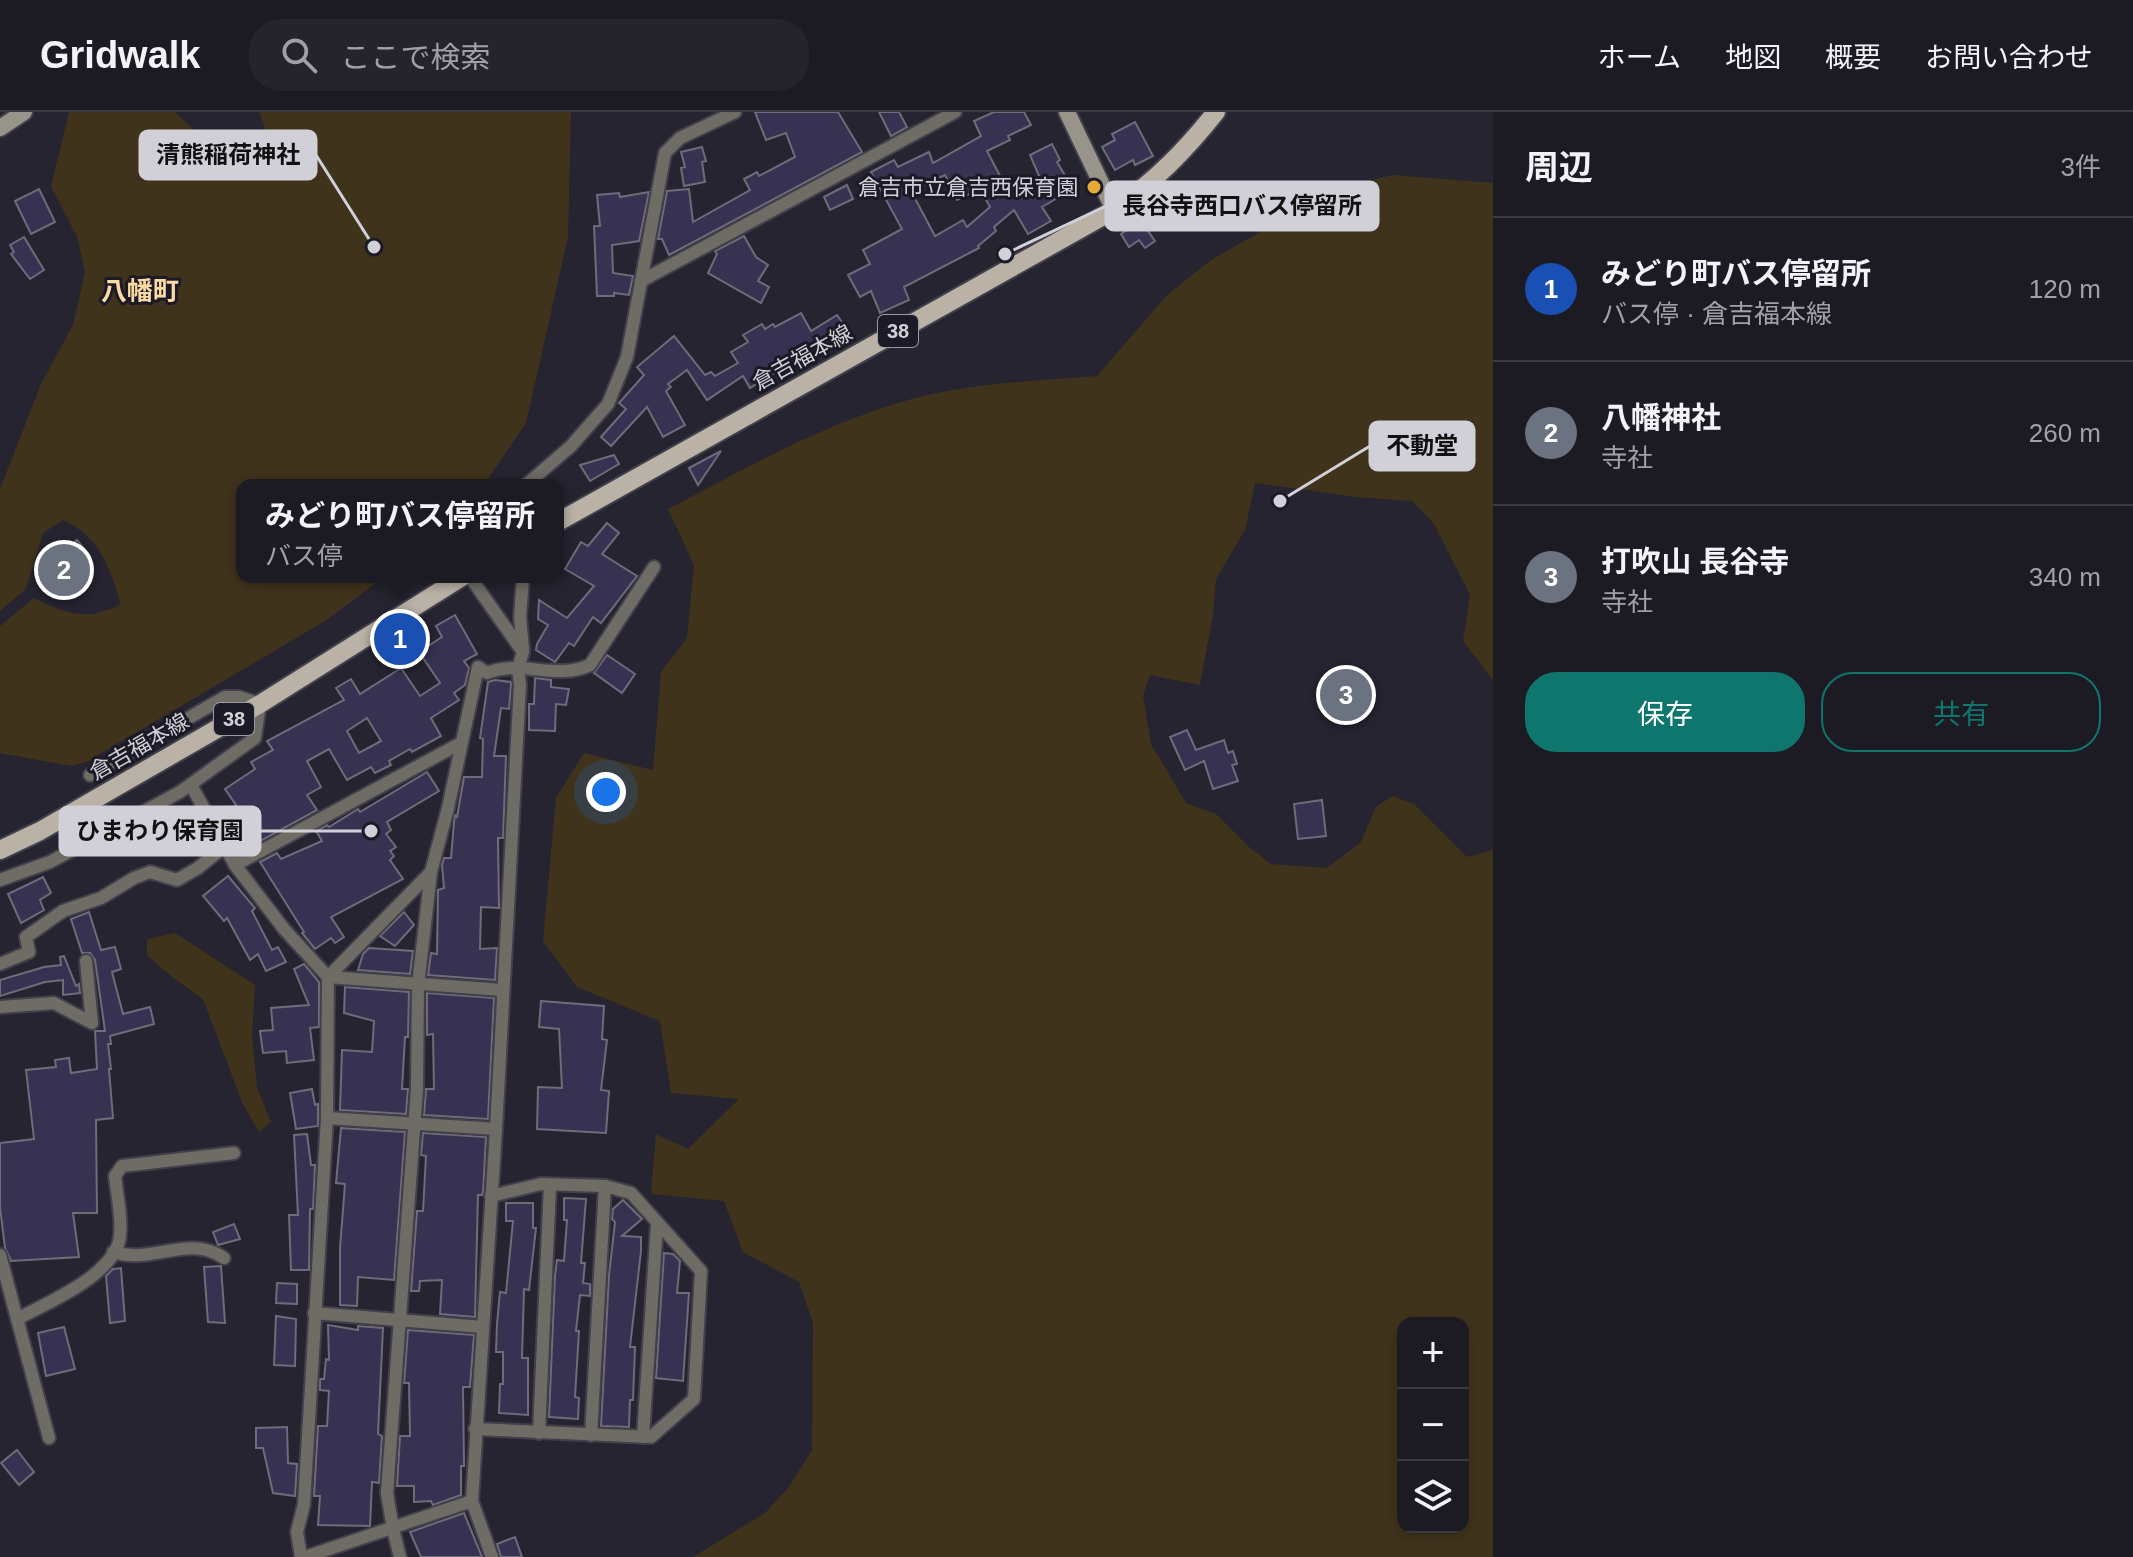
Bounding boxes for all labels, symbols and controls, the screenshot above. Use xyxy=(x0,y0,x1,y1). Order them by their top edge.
search box xyxy=(249,19,809,91)
icon: search xyxy=(277,33,321,77)
text: Gridwalk xyxy=(40,34,201,76)
text: ここで検索 xyxy=(341,41,491,74)
text: ホーム xyxy=(1598,42,1681,73)
text: 地図 xyxy=(1725,42,1781,73)
text: 概要 xyxy=(1825,42,1881,73)
text: お問い合わせ xyxy=(1925,42,2093,73)
callout: 清熊稲荷神社 xyxy=(140,131,316,179)
text: 清熊稲荷神社 xyxy=(156,141,300,168)
text: 周辺 xyxy=(1525,148,1593,186)
text: 3件 xyxy=(2061,152,2101,182)
place label: 倉吉市立倉吉西保育園 xyxy=(858,175,1078,200)
marker: 倉吉市立倉吉西保育園 xyxy=(1085,178,1103,196)
callout: 長谷寺西口バス停留所 xyxy=(1106,182,1378,230)
text: 長谷寺西口バス停留所 xyxy=(1122,192,1362,219)
text: みどり町バス停留所 xyxy=(1601,257,1871,290)
text: 1 xyxy=(1544,274,1558,304)
text: 120 m xyxy=(2029,274,2101,304)
district label: 八幡町 xyxy=(101,276,179,306)
text: バス停 · 倉吉福本線 xyxy=(1601,299,1832,329)
road number: 38 xyxy=(878,315,918,347)
street label: 倉吉福本線 xyxy=(748,320,856,395)
text: 八幡神社 xyxy=(1601,401,1721,434)
text: 2 xyxy=(1544,418,1558,448)
text: 260 m xyxy=(2029,418,2101,448)
callout: 不動堂 xyxy=(1370,422,1474,470)
text: 不動堂 xyxy=(1386,432,1458,459)
text: 寺社 xyxy=(1601,443,1653,473)
popup xyxy=(236,479,564,583)
text: みどり町バス停留所 xyxy=(265,499,535,532)
pin: 2 xyxy=(38,540,90,600)
text: バス停 xyxy=(265,541,343,571)
text: 打吹山 長谷寺 xyxy=(1601,545,1789,578)
text: 3 xyxy=(1544,562,1558,592)
text: 340 m xyxy=(2029,562,2101,592)
text: 寺社 xyxy=(1601,587,1653,617)
pin: 1 xyxy=(374,609,426,669)
pin: 3 xyxy=(1320,665,1372,725)
button: 保存 xyxy=(1525,672,1805,752)
button: 共有 xyxy=(1821,672,2101,752)
road number: 38 xyxy=(214,703,254,735)
street label: 倉吉福本線 xyxy=(85,708,193,785)
your location xyxy=(586,772,626,812)
callout: ひまわり保育園 xyxy=(60,807,260,855)
text: ひまわり保育園 xyxy=(76,817,244,844)
map controls xyxy=(1397,1317,1469,1533)
button: + xyxy=(1397,1317,1469,1389)
button: − xyxy=(1397,1389,1469,1461)
button: layers xyxy=(1397,1461,1469,1533)

